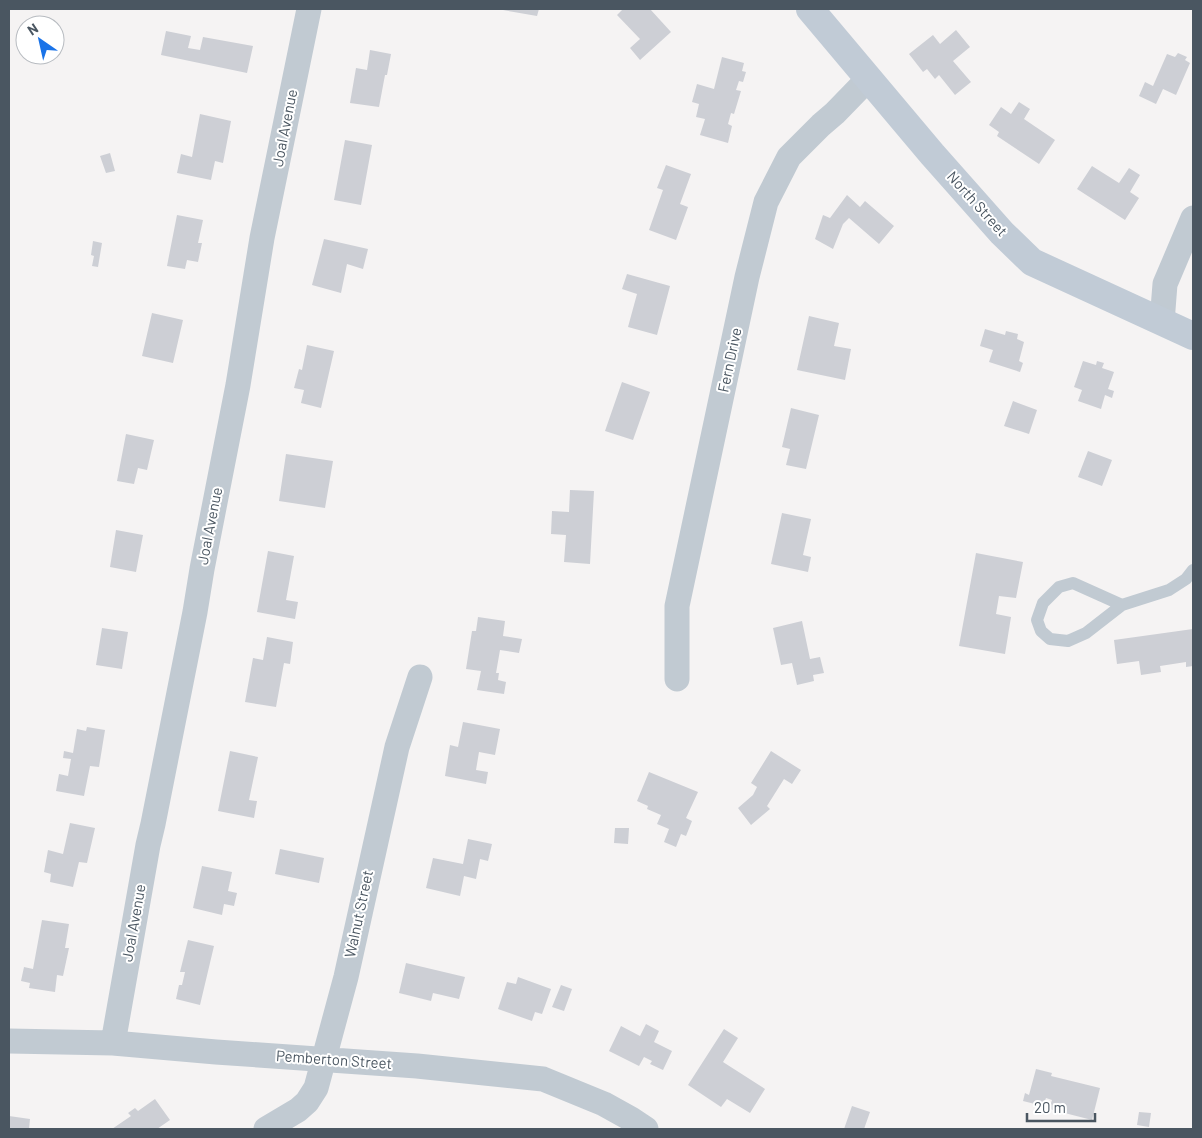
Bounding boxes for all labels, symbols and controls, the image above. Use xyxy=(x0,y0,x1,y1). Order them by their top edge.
north arrow xyxy=(15,15,65,65)
text: N xyxy=(24,19,41,38)
street label: Joal Avenue xyxy=(268,88,300,168)
street label: North Street xyxy=(944,167,1012,240)
street label: Fern Drive xyxy=(713,326,745,394)
street label: Joal Avenue xyxy=(193,486,225,566)
street label: Walnut Street xyxy=(340,868,376,959)
street label: Joal Avenue xyxy=(117,883,149,963)
street label: Pemberton Street xyxy=(275,1046,393,1072)
scale bar xyxy=(1027,1090,1094,1122)
text: 20 m xyxy=(1034,1098,1066,1116)

